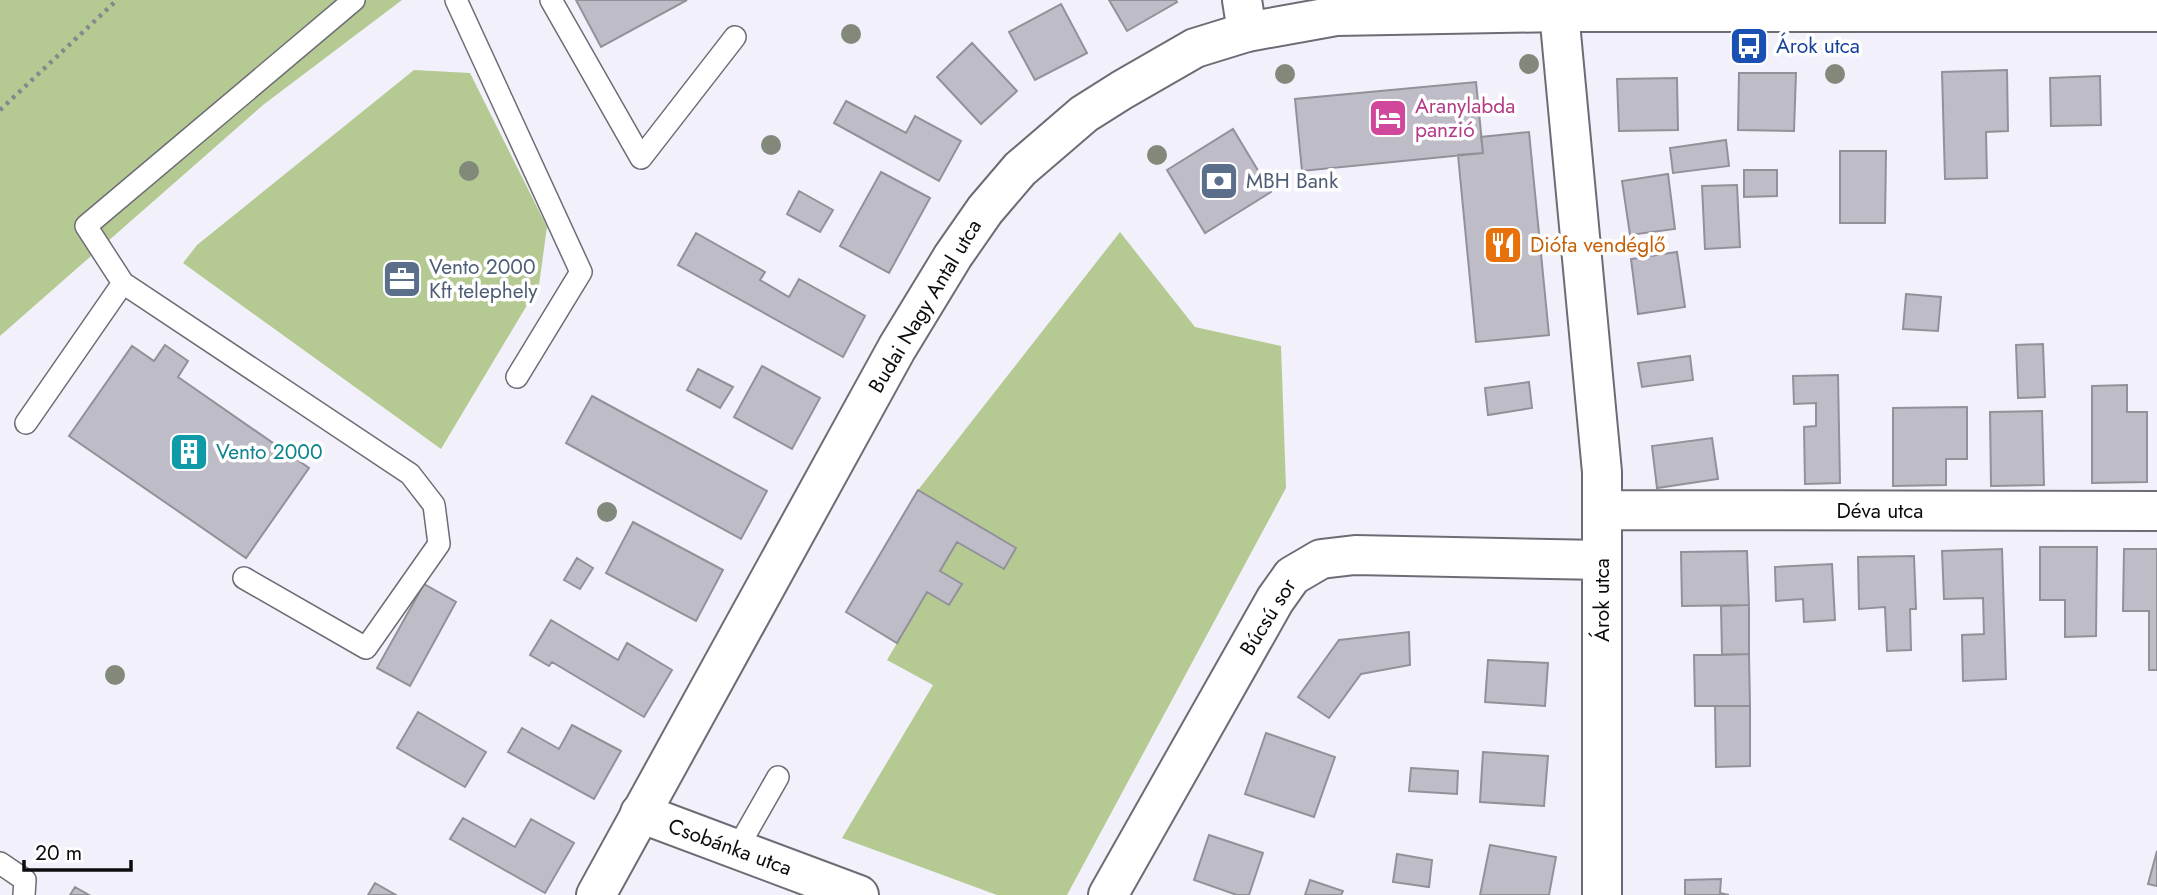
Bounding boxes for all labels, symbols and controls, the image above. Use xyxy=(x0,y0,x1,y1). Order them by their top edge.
bus stop icon: Árok utca xyxy=(1728,25,1770,67)
place label: Árok utca xyxy=(1776,31,1860,61)
place label: Aranylabda panzió xyxy=(1415,91,1515,145)
hotel icon: Aranylabda panzió xyxy=(1367,97,1409,139)
bank icon: MBH Bank xyxy=(1198,160,1240,202)
place label: MBH Bank xyxy=(1246,166,1339,196)
street label: Budai Nagy Antal utca xyxy=(861,213,989,399)
restaurant icon: Diófa vendéglő xyxy=(1482,224,1524,266)
place label: Diófa vendéglő xyxy=(1530,230,1665,260)
place label: Vento 2000 Kft telephely xyxy=(429,252,538,306)
office icon: Vento 2000 Kft telephely xyxy=(381,258,423,300)
building icon: Vento 2000 xyxy=(168,431,210,473)
place label: Vento 2000 xyxy=(216,437,323,467)
street label: Déva utca xyxy=(1837,496,1923,526)
street label: Árok utca xyxy=(1587,558,1617,642)
street label: Búcsú sor xyxy=(1233,572,1304,661)
street label: Csobánka utca xyxy=(664,811,796,883)
scale bar xyxy=(24,828,131,872)
text: 20 m xyxy=(35,838,82,868)

